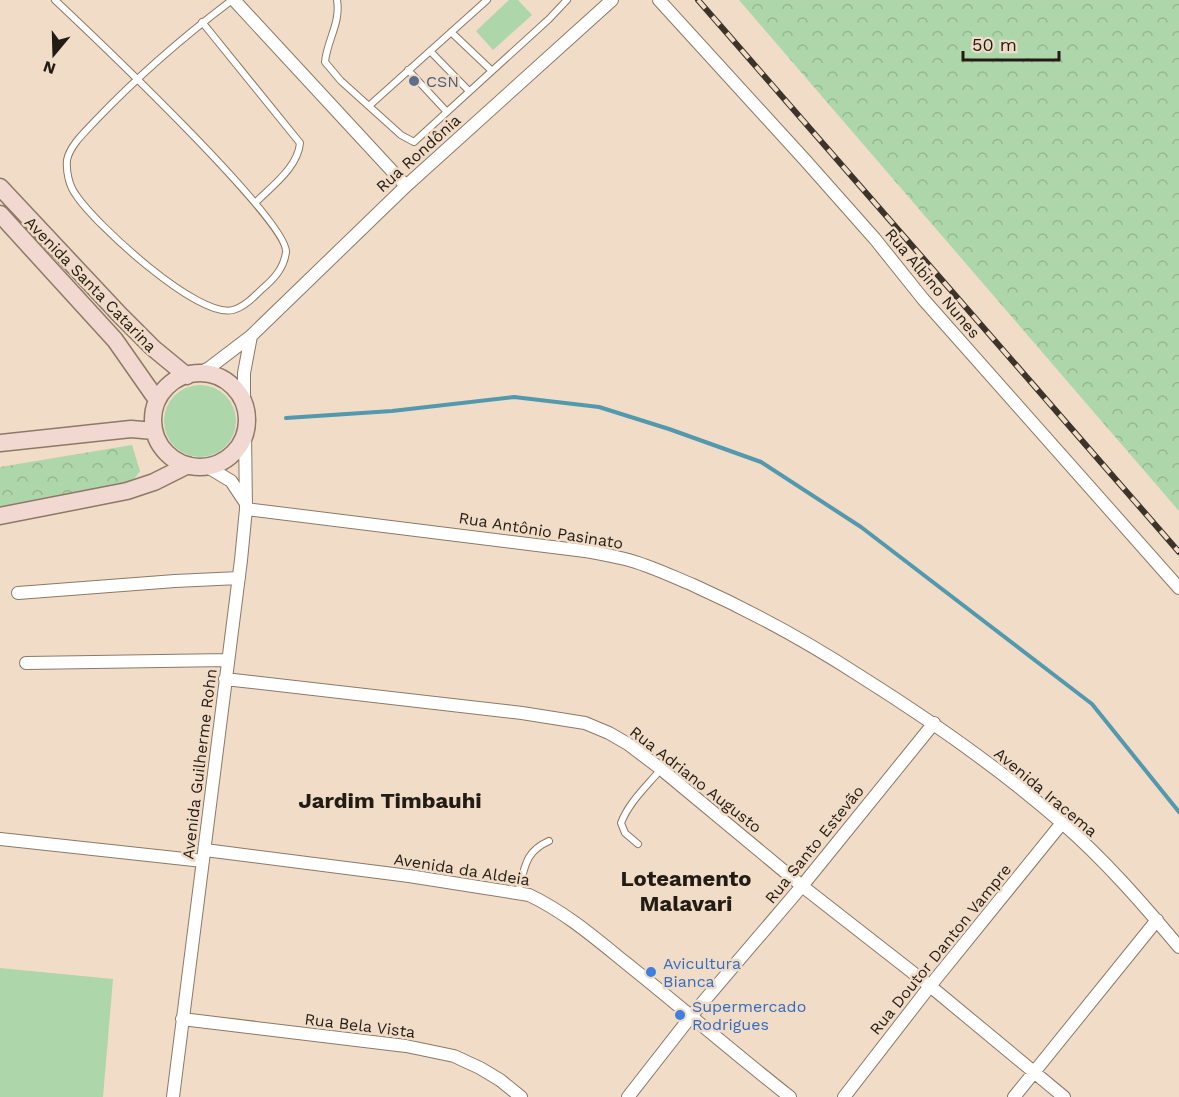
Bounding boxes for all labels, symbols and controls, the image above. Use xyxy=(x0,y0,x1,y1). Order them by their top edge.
north arrow xyxy=(24,24,84,84)
scale bar xyxy=(963,24,1059,62)
text: 50 m xyxy=(972,34,1017,55)
text: N xyxy=(41,57,58,79)
place label: CSN xyxy=(426,72,459,91)
marker: CSN xyxy=(407,74,421,88)
street label: Rua Rondônia xyxy=(372,110,465,196)
street label: Avenida Santa Catarina xyxy=(21,213,160,356)
street label: Rua Albino Nunes xyxy=(881,225,984,342)
street label: Rua Antônio Pasinato xyxy=(457,508,624,553)
street label: Avenida Guilherme Rohn xyxy=(178,668,221,860)
street label: Rua Adriano Augusto xyxy=(626,722,765,837)
street label: Avenida Iracema xyxy=(990,744,1101,841)
street label: Rua Santo Estevão xyxy=(761,781,868,907)
district label: Jardim Timbauhi xyxy=(298,788,482,813)
street label: Avenida da Aldeia xyxy=(393,849,531,890)
street label: Rua Doutor Danton Vampre xyxy=(866,860,1015,1039)
district label: Loteamento Malavari xyxy=(620,866,752,916)
place label: Avicultura Bianca xyxy=(663,954,741,991)
marker: Avicultura Bianca xyxy=(644,965,658,979)
place label: Supermercado Rodrigues xyxy=(692,997,806,1034)
marker: Supermercado Rodrigues xyxy=(673,1008,687,1022)
street label: Rua Bela Vista xyxy=(303,1009,416,1042)

